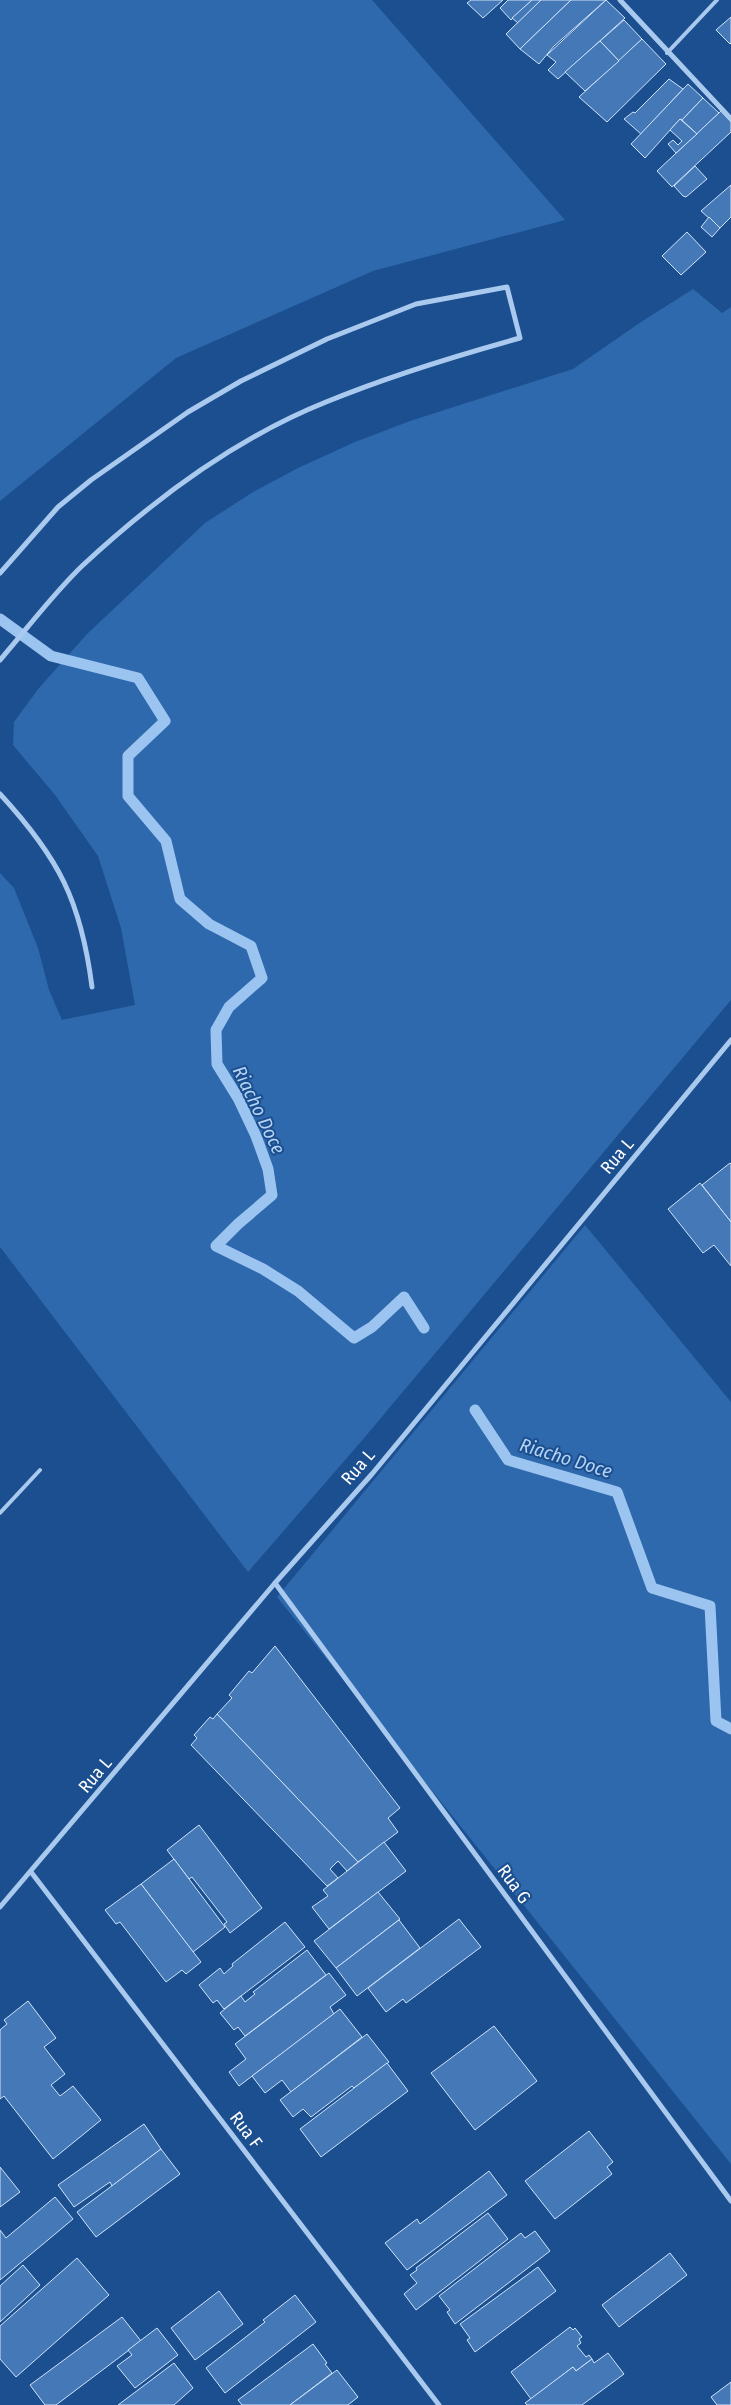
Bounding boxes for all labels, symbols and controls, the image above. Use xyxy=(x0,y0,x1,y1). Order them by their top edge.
water label: Riacho Doce xyxy=(228,1062,290,1158)
street label: Rua L xyxy=(596,1133,638,1178)
water label: Riacho Doce xyxy=(517,1433,615,1483)
street label: Rua L xyxy=(336,1445,380,1489)
street label: Rua L xyxy=(74,1752,116,1797)
street label: Rua G xyxy=(493,1860,535,1908)
street label: Rua F xyxy=(225,2107,267,2153)

